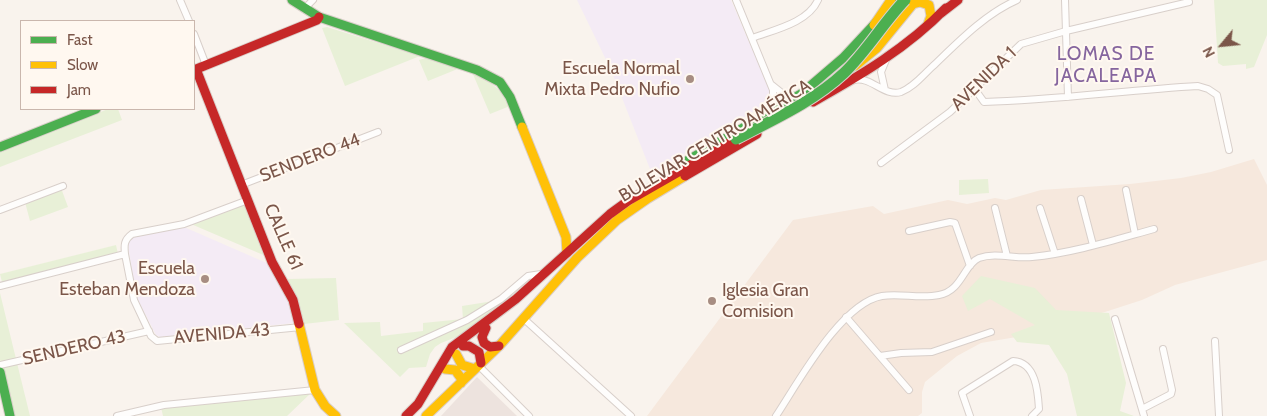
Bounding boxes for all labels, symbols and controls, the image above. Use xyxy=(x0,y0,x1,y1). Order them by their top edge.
legend xyxy=(20,20,195,110)
north arrow xyxy=(1197,20,1247,70)
text: Fast xyxy=(67,31,92,49)
street label: AVENIDA 1 xyxy=(947,43,1021,115)
district label: LOMAS DE JACALEAPA xyxy=(1054,43,1158,87)
text: N xyxy=(1198,43,1219,61)
text: Slow xyxy=(67,56,98,74)
place label: Escuela Normal Mixta Pedro Nufio xyxy=(544,58,680,100)
marker: Escuela Normal Mixta Pedro Nufio xyxy=(684,73,696,85)
street label: BULEVAR CENTROAMÉRICA xyxy=(615,75,815,207)
text: Jam xyxy=(67,81,91,99)
street label: SENDERO 44 xyxy=(257,129,363,187)
street label: CALLE 61 xyxy=(259,201,307,273)
place label: Escuela Esteban Mendoza xyxy=(59,258,195,300)
marker: Escuela Esteban Mendoza xyxy=(199,273,211,285)
place label: Iglesia Gran Comision xyxy=(722,280,809,322)
marker: Iglesia Gran Comision xyxy=(706,295,718,307)
street label: AVENIDA 43 xyxy=(173,319,271,349)
street label: SENDERO 43 xyxy=(20,326,128,370)

